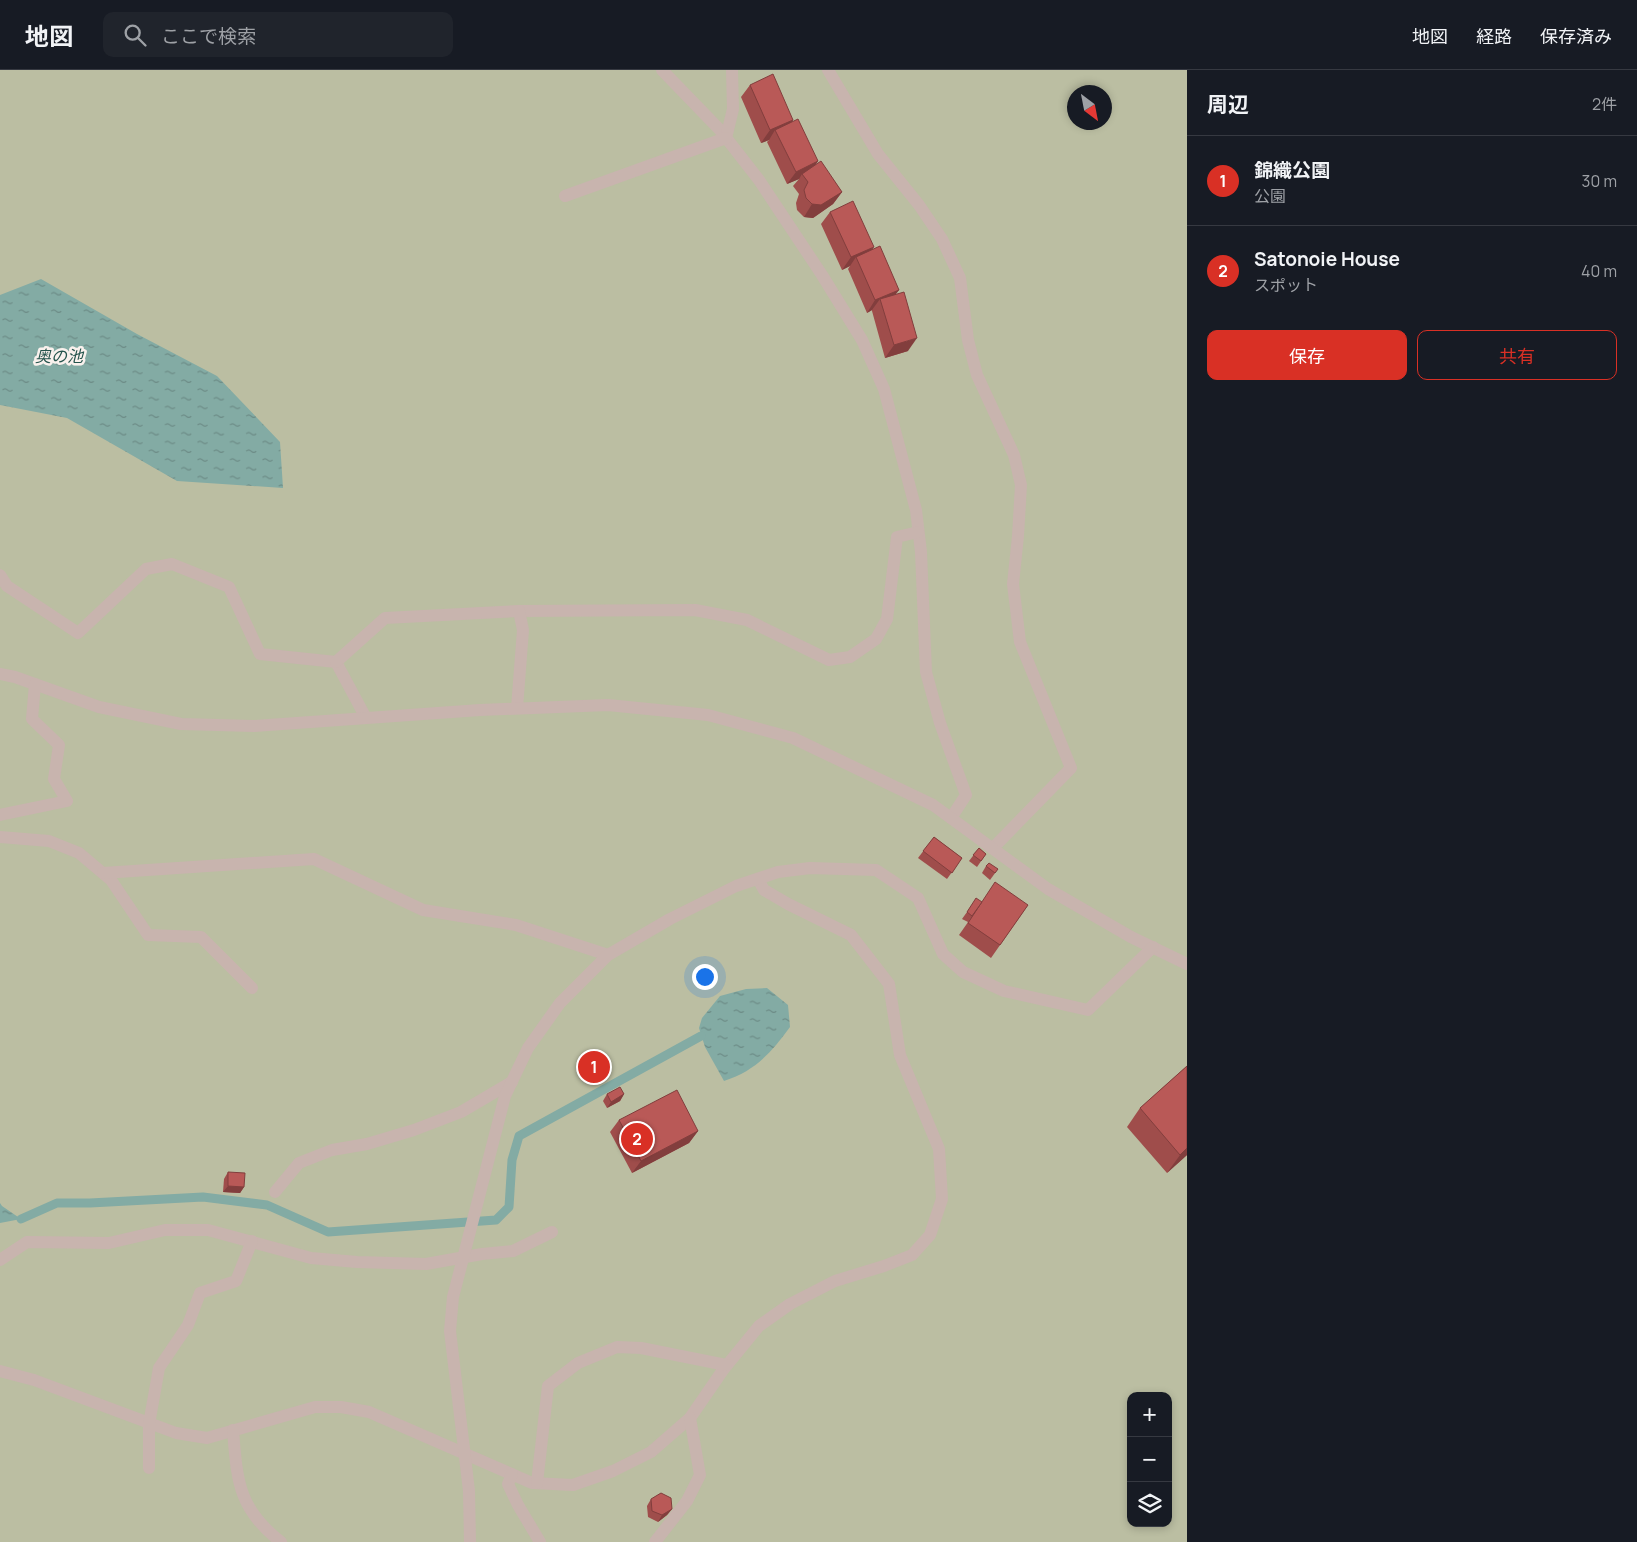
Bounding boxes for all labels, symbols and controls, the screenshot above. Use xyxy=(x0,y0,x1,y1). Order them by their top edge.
search box xyxy=(103,12,453,57)
text: 地図 xyxy=(25,19,73,52)
icon: search xyxy=(121,21,149,49)
text: ここで検索 xyxy=(161,23,256,49)
text: 地図 xyxy=(1412,24,1448,48)
text: 経路 xyxy=(1476,24,1512,48)
text: 保存済み xyxy=(1540,24,1612,48)
north arrow xyxy=(1067,85,1112,130)
text: 周辺 xyxy=(1207,90,1249,118)
text: 2件 xyxy=(1592,93,1617,115)
text: 錦織公園 xyxy=(1254,157,1330,183)
text: 1 xyxy=(1219,170,1227,192)
text: 30 m xyxy=(1582,170,1617,192)
text: 公園 xyxy=(1254,185,1286,207)
text: Satonoie House xyxy=(1254,246,1400,272)
text: 2 xyxy=(1218,260,1228,282)
text: 40 m xyxy=(1581,260,1617,282)
text: スポット xyxy=(1254,274,1318,296)
button: 保存 xyxy=(1207,330,1407,380)
button: 共有 xyxy=(1417,330,1617,380)
water label: 奥の池 xyxy=(35,345,85,367)
your location xyxy=(692,964,718,990)
pin: 1 xyxy=(578,1048,610,1086)
pin: 2 xyxy=(621,1120,653,1158)
map controls xyxy=(1127,1392,1172,1527)
button: + xyxy=(1127,1392,1172,1437)
button: − xyxy=(1127,1437,1172,1482)
button: layers xyxy=(1127,1482,1172,1527)

